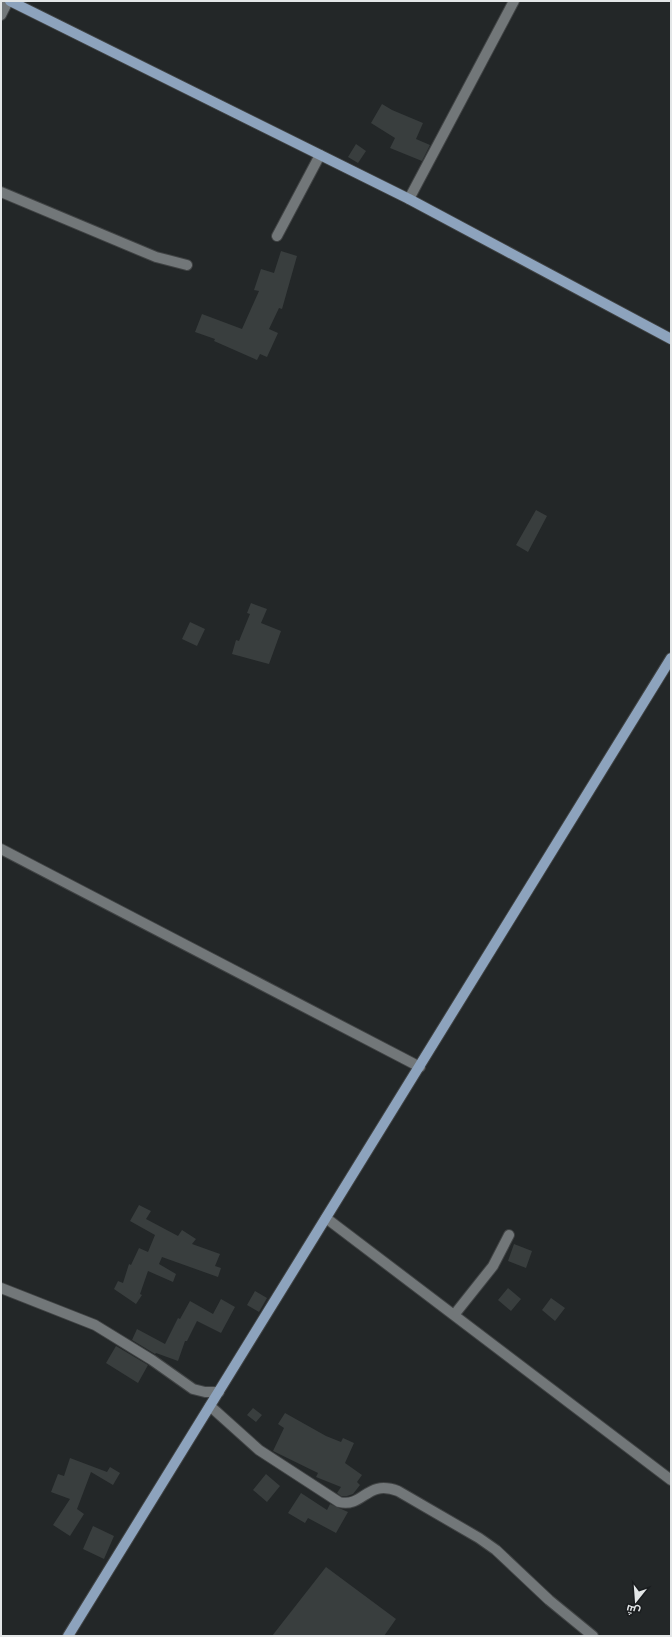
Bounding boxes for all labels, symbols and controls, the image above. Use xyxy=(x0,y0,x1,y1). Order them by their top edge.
north arrow xyxy=(616,1581,656,1621)
text: ش xyxy=(625,1602,642,1618)

